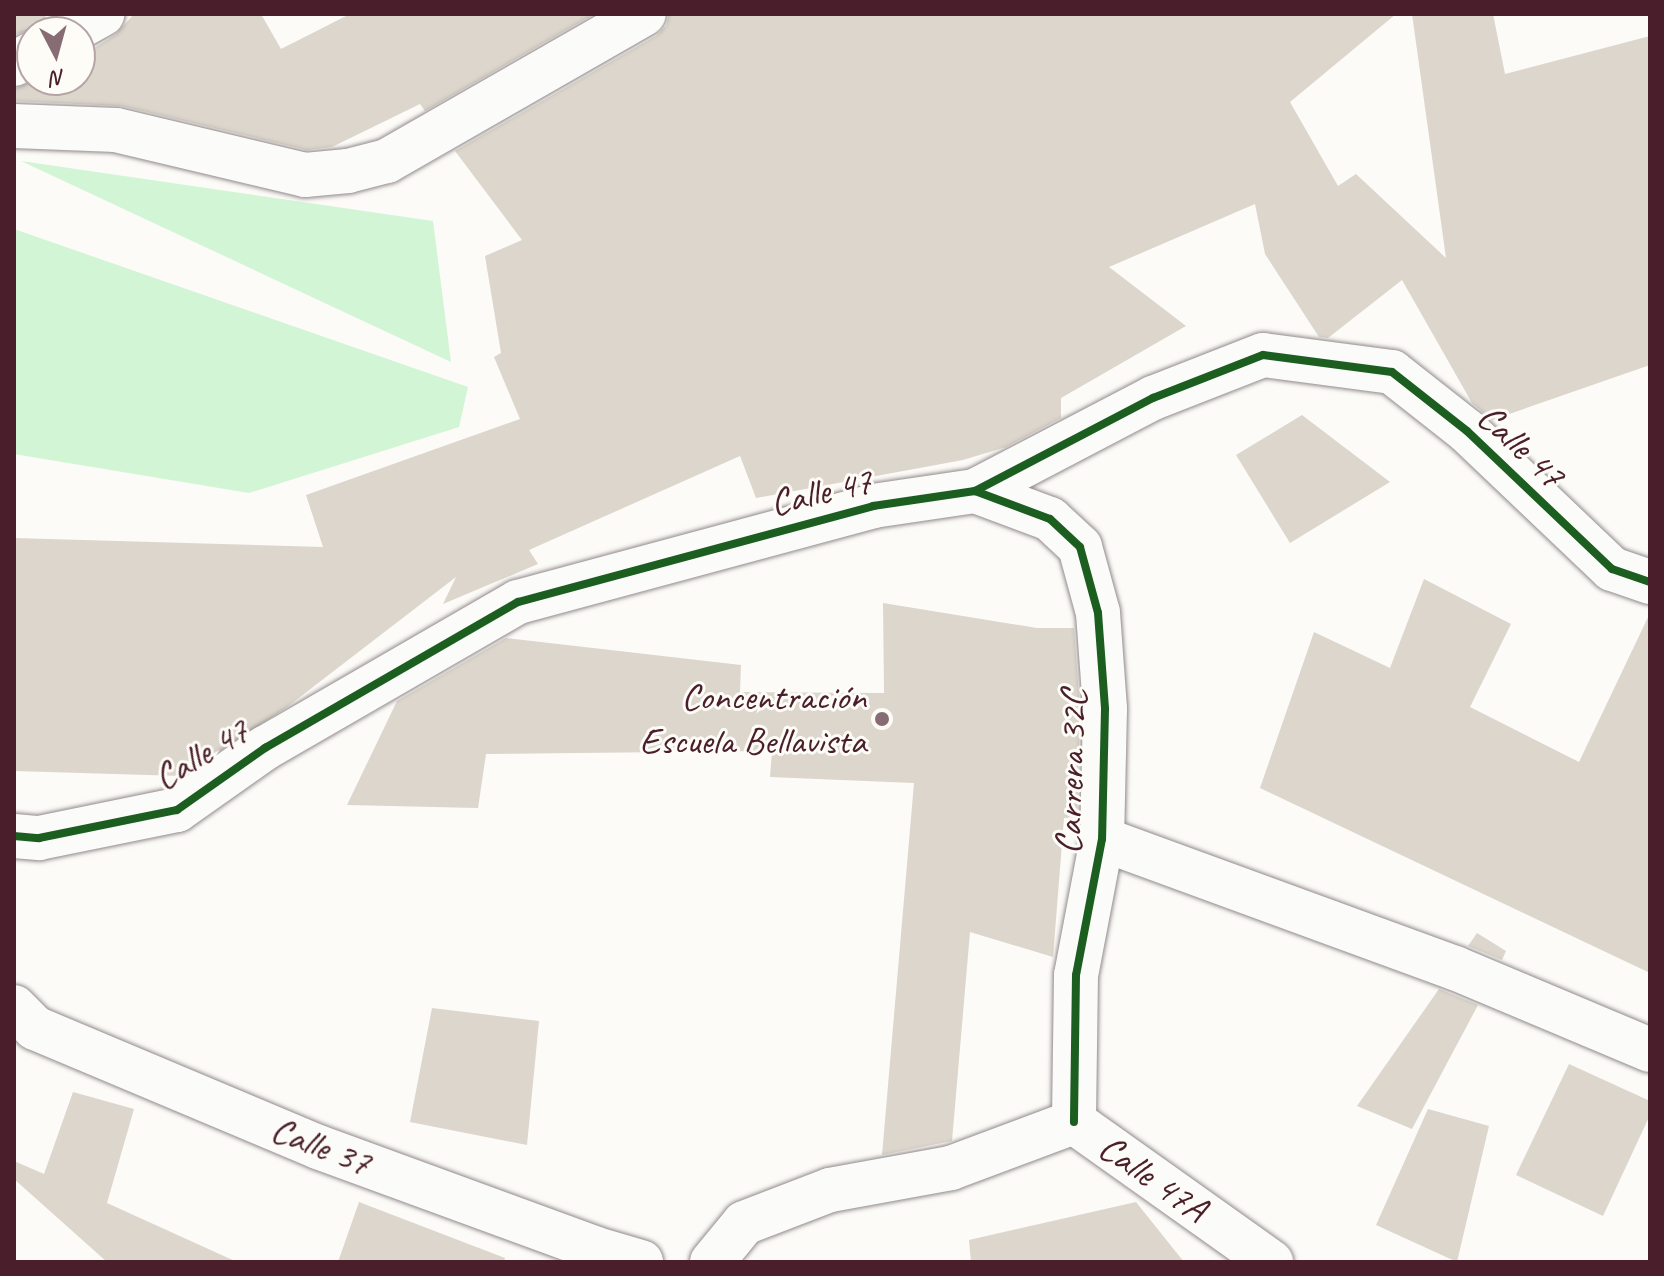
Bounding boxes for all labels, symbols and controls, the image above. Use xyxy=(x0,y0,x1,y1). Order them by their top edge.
north arrow xyxy=(16,16,96,96)
text: N xyxy=(50,63,67,93)
street label: Calle 47 xyxy=(1468,394,1574,498)
street label: Calle 47 xyxy=(766,458,876,526)
place label: Concentración Escuela Bellavista xyxy=(640,674,866,764)
street label: Carrera 32C xyxy=(1045,689,1097,855)
street label: Calle 47 xyxy=(145,708,257,800)
marker: Concentración Escuela Bellavista xyxy=(873,710,891,728)
street label: Calle 37 xyxy=(265,1106,377,1186)
street label: Calle 47A xyxy=(1090,1124,1216,1232)

